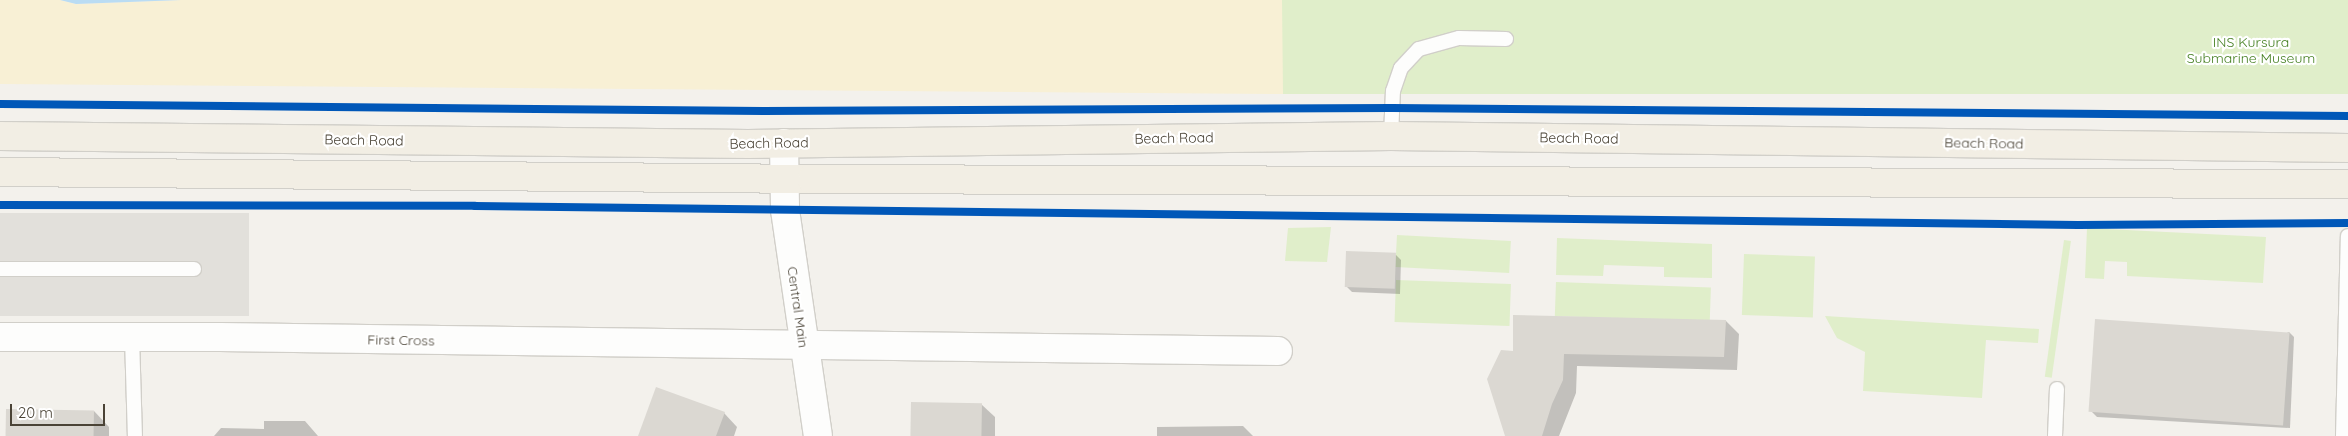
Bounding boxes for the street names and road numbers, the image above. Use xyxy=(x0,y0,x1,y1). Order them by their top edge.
street label: Beach Road xyxy=(1134,129,1214,147)
street label: Beach Road xyxy=(1539,129,1619,147)
street label: Beach Road xyxy=(324,131,404,149)
street label: Beach Road xyxy=(729,134,809,152)
street label: Beach Road xyxy=(1944,134,2024,152)
street label: Central Main xyxy=(784,265,812,349)
street label: First Cross xyxy=(367,331,435,349)

